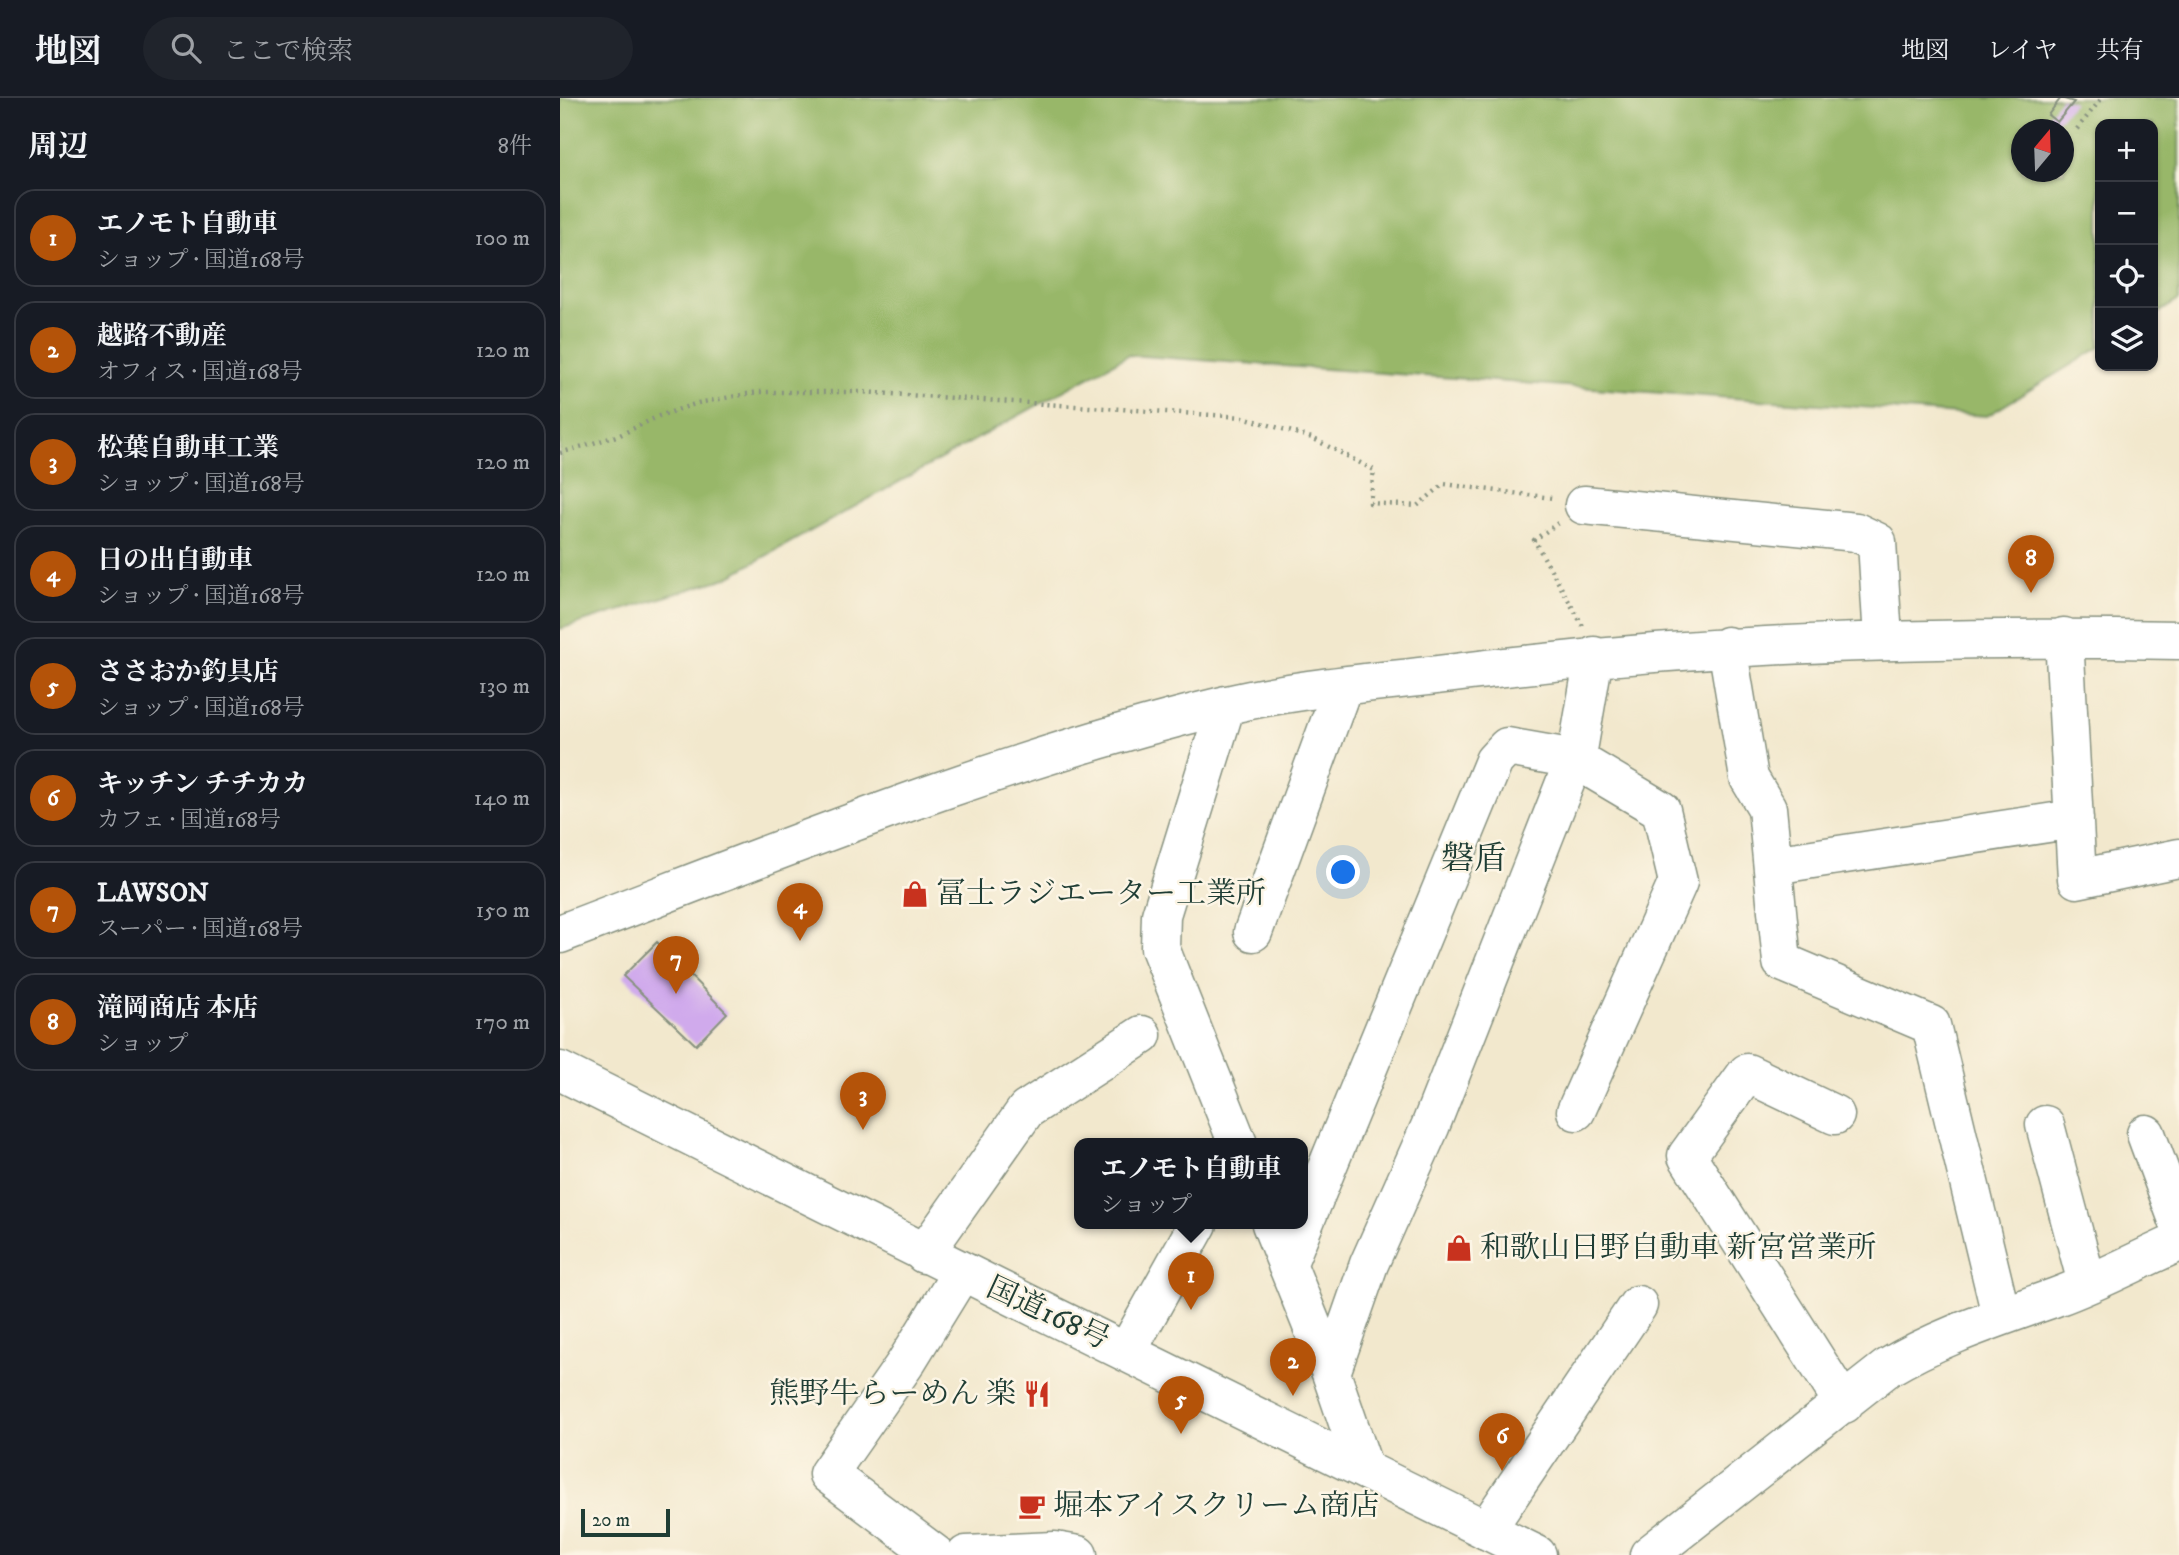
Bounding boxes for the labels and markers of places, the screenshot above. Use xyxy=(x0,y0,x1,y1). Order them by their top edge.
pin: 8 xyxy=(2008,535,2054,593)
place label: 冨士ラジエーター工業所 xyxy=(936,876,1266,913)
shop icon: 冨士ラジエーター工業所 xyxy=(900,879,930,909)
pin: 4 xyxy=(777,883,823,941)
pin: 7 xyxy=(653,936,699,994)
pin: 3 xyxy=(840,1072,886,1130)
place label: 和歌山日野自動車 新宮営業所 xyxy=(1480,1230,1876,1267)
shop icon: 和歌山日野自動車 新宮営業所 xyxy=(1444,1233,1474,1263)
pin: 1 xyxy=(1168,1252,1214,1310)
pin: 2 xyxy=(1270,1338,1316,1396)
place label: 熊野牛らーめん 楽 xyxy=(770,1376,1016,1413)
pin: 5 xyxy=(1158,1376,1204,1434)
restaurant icon: 熊野牛らーめん 楽 xyxy=(1022,1379,1052,1409)
pin: 6 xyxy=(1479,1413,1525,1471)
place label: 堀本アイスクリーム商店 xyxy=(1053,1488,1380,1525)
cafe icon: 堀本アイスクリーム商店 xyxy=(1017,1491,1047,1521)

